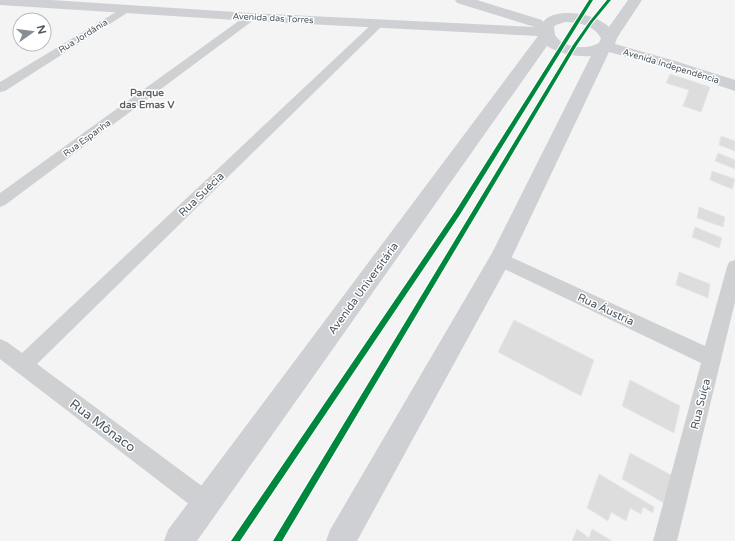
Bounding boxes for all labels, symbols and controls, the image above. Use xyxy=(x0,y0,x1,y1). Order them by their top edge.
street label: Avenida das Torres xyxy=(232,11,314,26)
north arrow xyxy=(12,12,52,52)
street label: Rua Jordânia xyxy=(57,17,110,56)
text: N xyxy=(34,24,49,36)
street label: Avenida Independência xyxy=(621,47,720,86)
district label: Parque das Emas V xyxy=(120,87,174,111)
street label: Rua Espanha xyxy=(61,117,113,159)
street label: Rua Suécia xyxy=(176,170,227,219)
street label: Avenida Universitária xyxy=(326,240,401,337)
street label: Rua Áustria xyxy=(575,290,637,328)
street label: Rua Suíça xyxy=(688,377,713,431)
street label: Rua Mônaco xyxy=(66,396,138,456)

